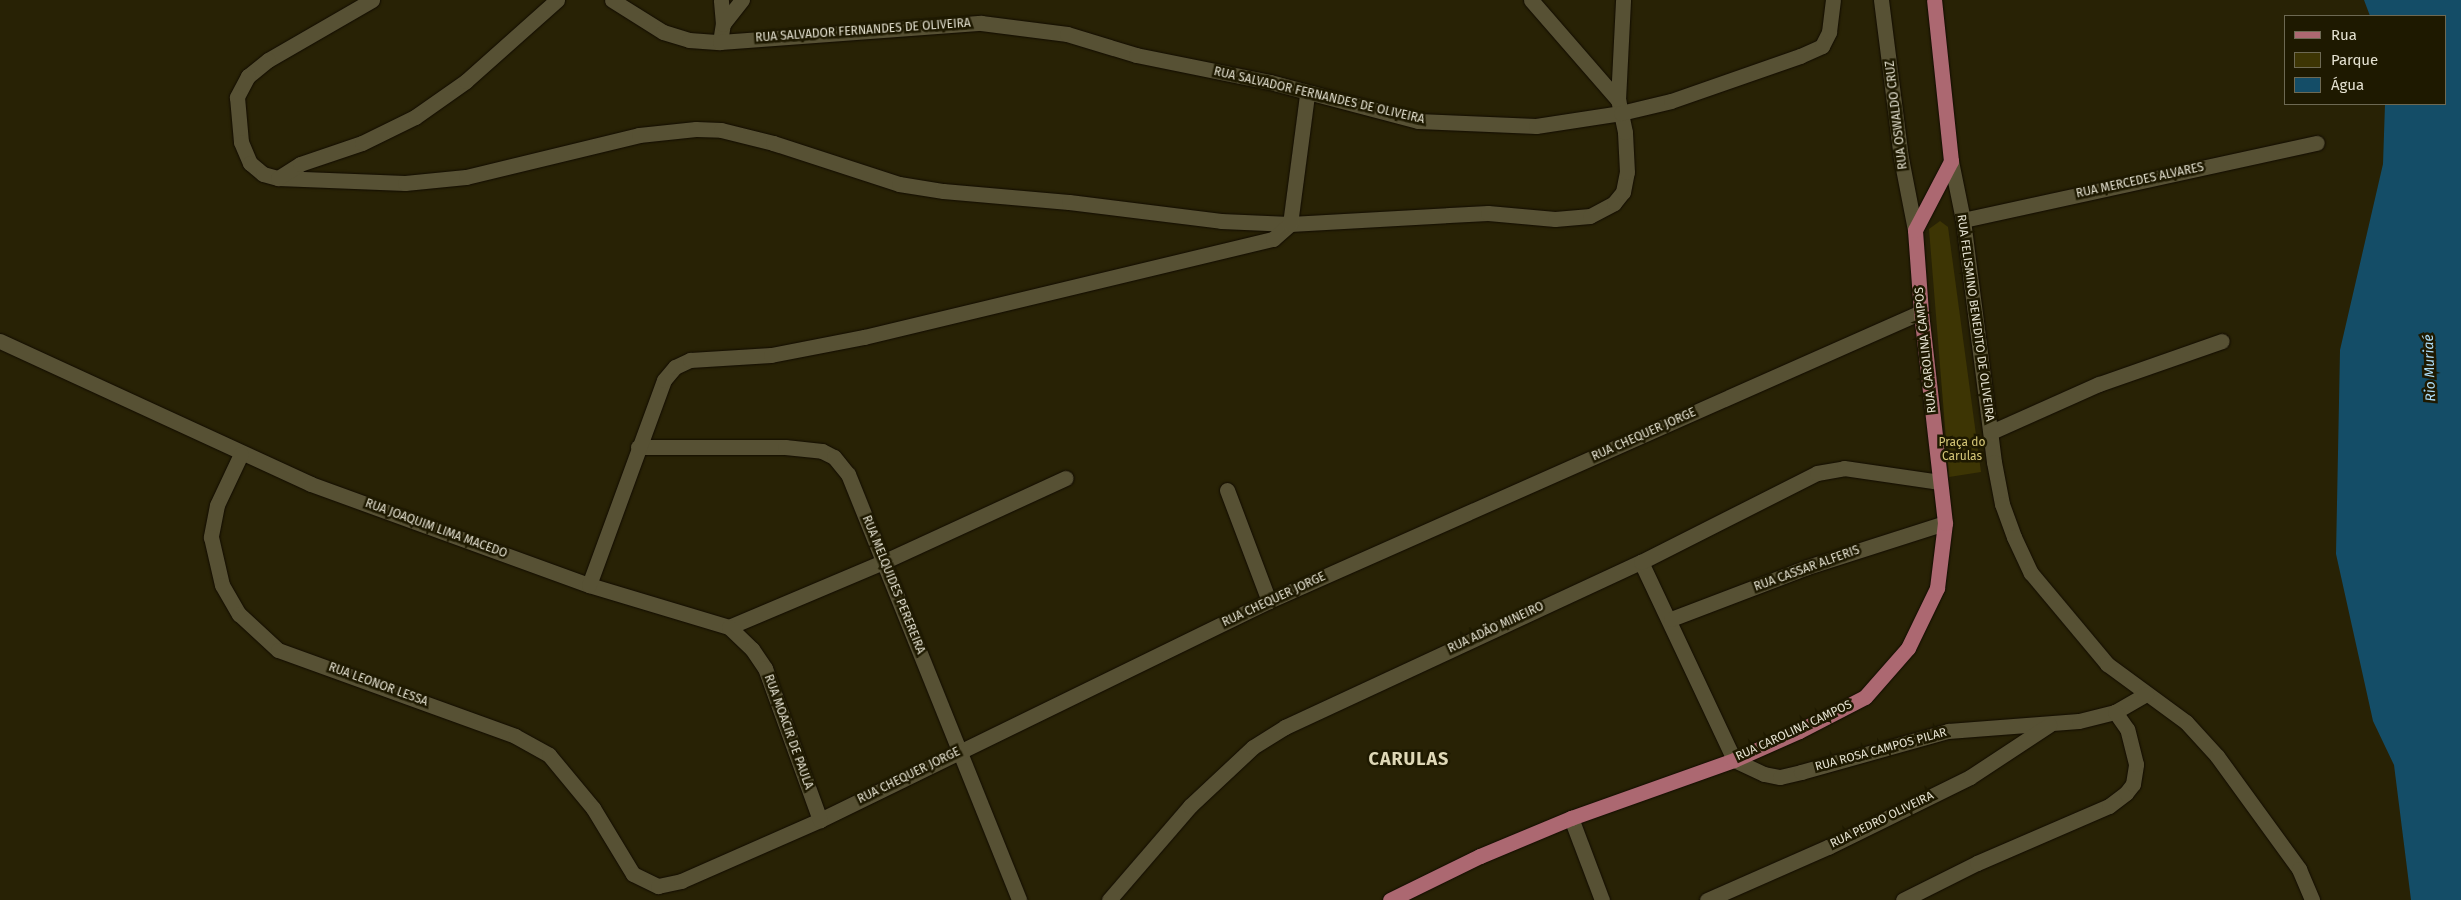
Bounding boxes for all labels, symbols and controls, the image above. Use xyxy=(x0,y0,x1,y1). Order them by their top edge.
legend xyxy=(2284,15,2446,105)
street label: RUA SALVADOR FERNANDES DE OLIVEIRA xyxy=(755,16,971,46)
text: Rua xyxy=(2331,26,2357,44)
text: Parque xyxy=(2331,51,2378,69)
street label: RUA OSWALDO CRUZ xyxy=(1883,60,1911,170)
street label: RUA SALVADOR FERNANDES DE OLIVEIRA xyxy=(1212,65,1426,127)
text: Água xyxy=(2331,76,2364,94)
street label: RUA MERCEDES ALVARES xyxy=(2075,160,2205,202)
street label: RUA FELISMINO BENEDITO DE OLIVEIRA xyxy=(1953,214,1997,422)
street label: RUA CAROLINA CAMPOS xyxy=(1912,286,1940,414)
water label: Rio Muriaé xyxy=(2420,334,2440,402)
street label: RUA CHEQUER JORGE xyxy=(1590,406,1698,464)
park label: Praça do Carulas xyxy=(1939,436,1985,464)
street label: RUA JOAQUIM LIMA MACEDO xyxy=(363,497,509,561)
street label: RUA MELQUIDES PEREREIRA xyxy=(859,514,927,656)
street label: RUA CASSAR ALFERIS xyxy=(1752,543,1862,595)
street label: RUA CHEQUER JORGE xyxy=(1220,570,1328,630)
street label: RUA ADÃO MINEIRO xyxy=(1446,599,1546,657)
street label: RUA LEONOR LESSA xyxy=(326,660,430,710)
street label: RUA MOACIR DE PAULA xyxy=(761,673,815,791)
street label: RUA CAROLINA CAMPOS xyxy=(1734,698,1854,764)
street label: RUA ROSA CAMPOS PILAR xyxy=(1814,725,1948,775)
street label: RUA CHEQUER JORGE xyxy=(855,745,963,807)
district label: CARULAS xyxy=(1368,748,1450,770)
street label: RUA PEDRO OLIVEIRA xyxy=(1828,789,1936,851)

